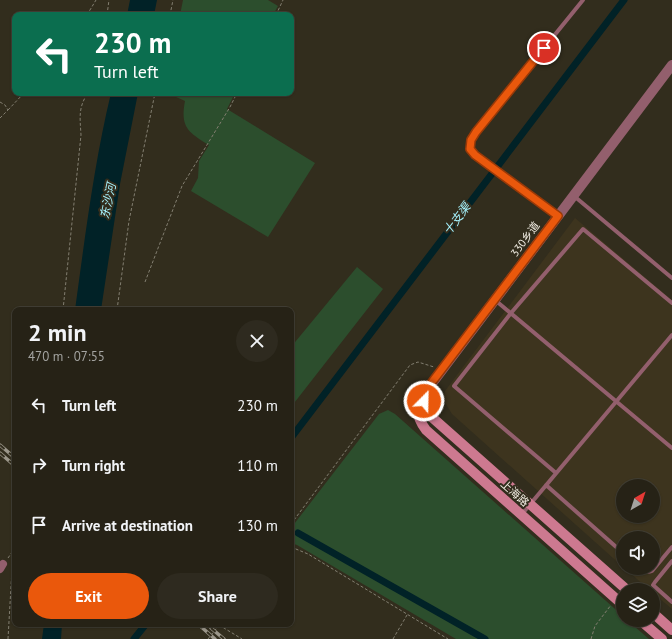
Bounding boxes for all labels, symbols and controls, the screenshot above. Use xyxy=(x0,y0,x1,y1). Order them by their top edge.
text: 230 m xyxy=(94,24,171,61)
icon: left xyxy=(28,28,80,80)
pin xyxy=(527,31,561,65)
icon: arrive xyxy=(533,37,555,59)
text: Turn left xyxy=(94,60,159,83)
water label: 东沙河 xyxy=(96,180,119,220)
water label: 十支渠 xyxy=(440,198,475,238)
street label: 330乡道 xyxy=(507,219,543,259)
text: 2 min xyxy=(28,317,87,348)
button: close xyxy=(236,320,278,362)
text: 470 m · 07:55 xyxy=(28,348,105,365)
position arrow xyxy=(403,380,445,422)
icon: left xyxy=(28,394,50,416)
text: Turn left xyxy=(62,396,116,415)
text: 230 m xyxy=(237,396,278,415)
icon: right xyxy=(28,454,50,476)
text: Turn right xyxy=(62,456,125,475)
text: 110 m xyxy=(237,456,278,475)
street label: 上海路 xyxy=(498,477,532,509)
north arrow xyxy=(616,479,660,523)
map controls xyxy=(616,479,660,627)
icon: arrive xyxy=(28,514,50,536)
text: Arrive at destination xyxy=(62,516,193,535)
text: 130 m xyxy=(237,516,278,535)
button: sound xyxy=(616,531,660,575)
button: Exit xyxy=(28,573,149,619)
button: Share xyxy=(157,573,278,619)
button: layers xyxy=(616,583,660,627)

